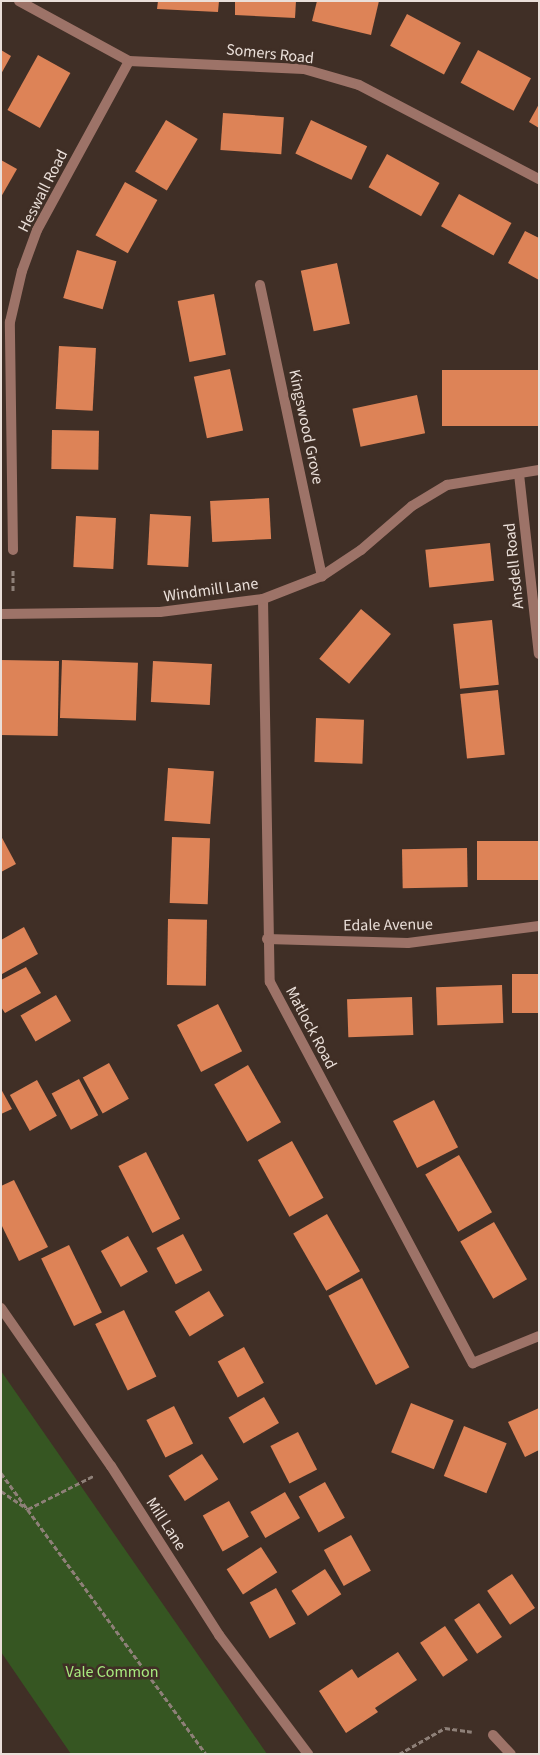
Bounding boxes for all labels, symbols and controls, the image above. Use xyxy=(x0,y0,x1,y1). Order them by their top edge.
street label: Somers Road xyxy=(225,40,315,68)
street label: Heswall Road xyxy=(14,146,72,236)
street label: Kingswood Grove xyxy=(284,368,328,486)
street label: Ansdell Road xyxy=(500,522,528,610)
street label: Windmill Lane xyxy=(163,574,259,606)
street label: Edale Avenue xyxy=(343,915,433,935)
street label: Matlock Road xyxy=(281,984,341,1072)
street label: Mill Lane xyxy=(142,1494,190,1554)
park label: Vale Common xyxy=(66,1662,158,1682)

